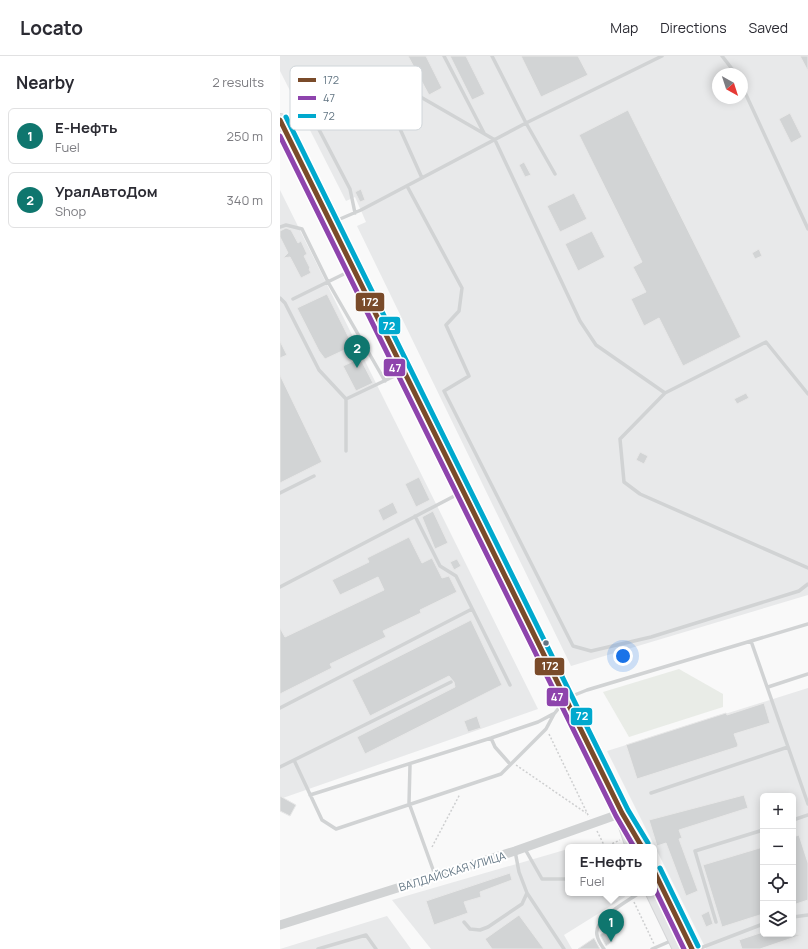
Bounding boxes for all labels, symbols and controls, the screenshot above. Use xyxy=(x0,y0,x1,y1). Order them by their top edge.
text: Locato xyxy=(20,15,83,41)
text: Map xyxy=(610,18,638,37)
text: Directions xyxy=(660,18,727,37)
text: Saved xyxy=(749,18,788,37)
legend xyxy=(290,66,422,130)
north arrow xyxy=(712,68,748,104)
text: Nearby xyxy=(16,71,74,94)
text: 172 xyxy=(323,72,339,87)
text: 2 results xyxy=(212,73,264,91)
text: 47 xyxy=(323,90,335,105)
text: 72 xyxy=(323,108,335,123)
text: E-Нефть xyxy=(55,117,118,138)
text: 1 xyxy=(27,127,33,145)
text: 250 m xyxy=(227,127,263,145)
text: Fuel xyxy=(55,138,80,156)
text: УралАвтоДом xyxy=(55,181,158,202)
text: 2 xyxy=(26,191,34,209)
text: 340 m xyxy=(227,191,263,209)
text: Shop xyxy=(55,202,86,220)
line badge: 172 xyxy=(355,292,385,312)
text: 172 xyxy=(361,294,379,309)
line badge: 72 xyxy=(378,316,401,335)
text: 72 xyxy=(383,318,395,333)
pin: 2 xyxy=(344,335,370,368)
line badge: 47 xyxy=(383,358,406,377)
text: 47 xyxy=(389,360,401,375)
unlabelled marker xyxy=(541,638,551,648)
your location xyxy=(613,646,633,666)
line badge: 172 xyxy=(534,657,565,676)
text: 172 xyxy=(541,658,559,673)
line badge: 47 xyxy=(546,687,569,707)
text: 47 xyxy=(551,689,563,704)
line badge: 72 xyxy=(570,707,593,726)
text: 72 xyxy=(576,708,588,723)
map controls xyxy=(760,793,796,937)
button: + xyxy=(760,793,796,829)
button: − xyxy=(760,829,796,865)
popup xyxy=(565,844,657,896)
street label: ВАЛДАЙСКАЯ УЛИЦА xyxy=(397,848,507,894)
text: E-Нефть xyxy=(580,851,642,872)
button: locate xyxy=(760,865,796,901)
text: Fuel xyxy=(580,872,605,890)
button: layers xyxy=(760,901,796,937)
pin: 1 xyxy=(598,909,624,942)

